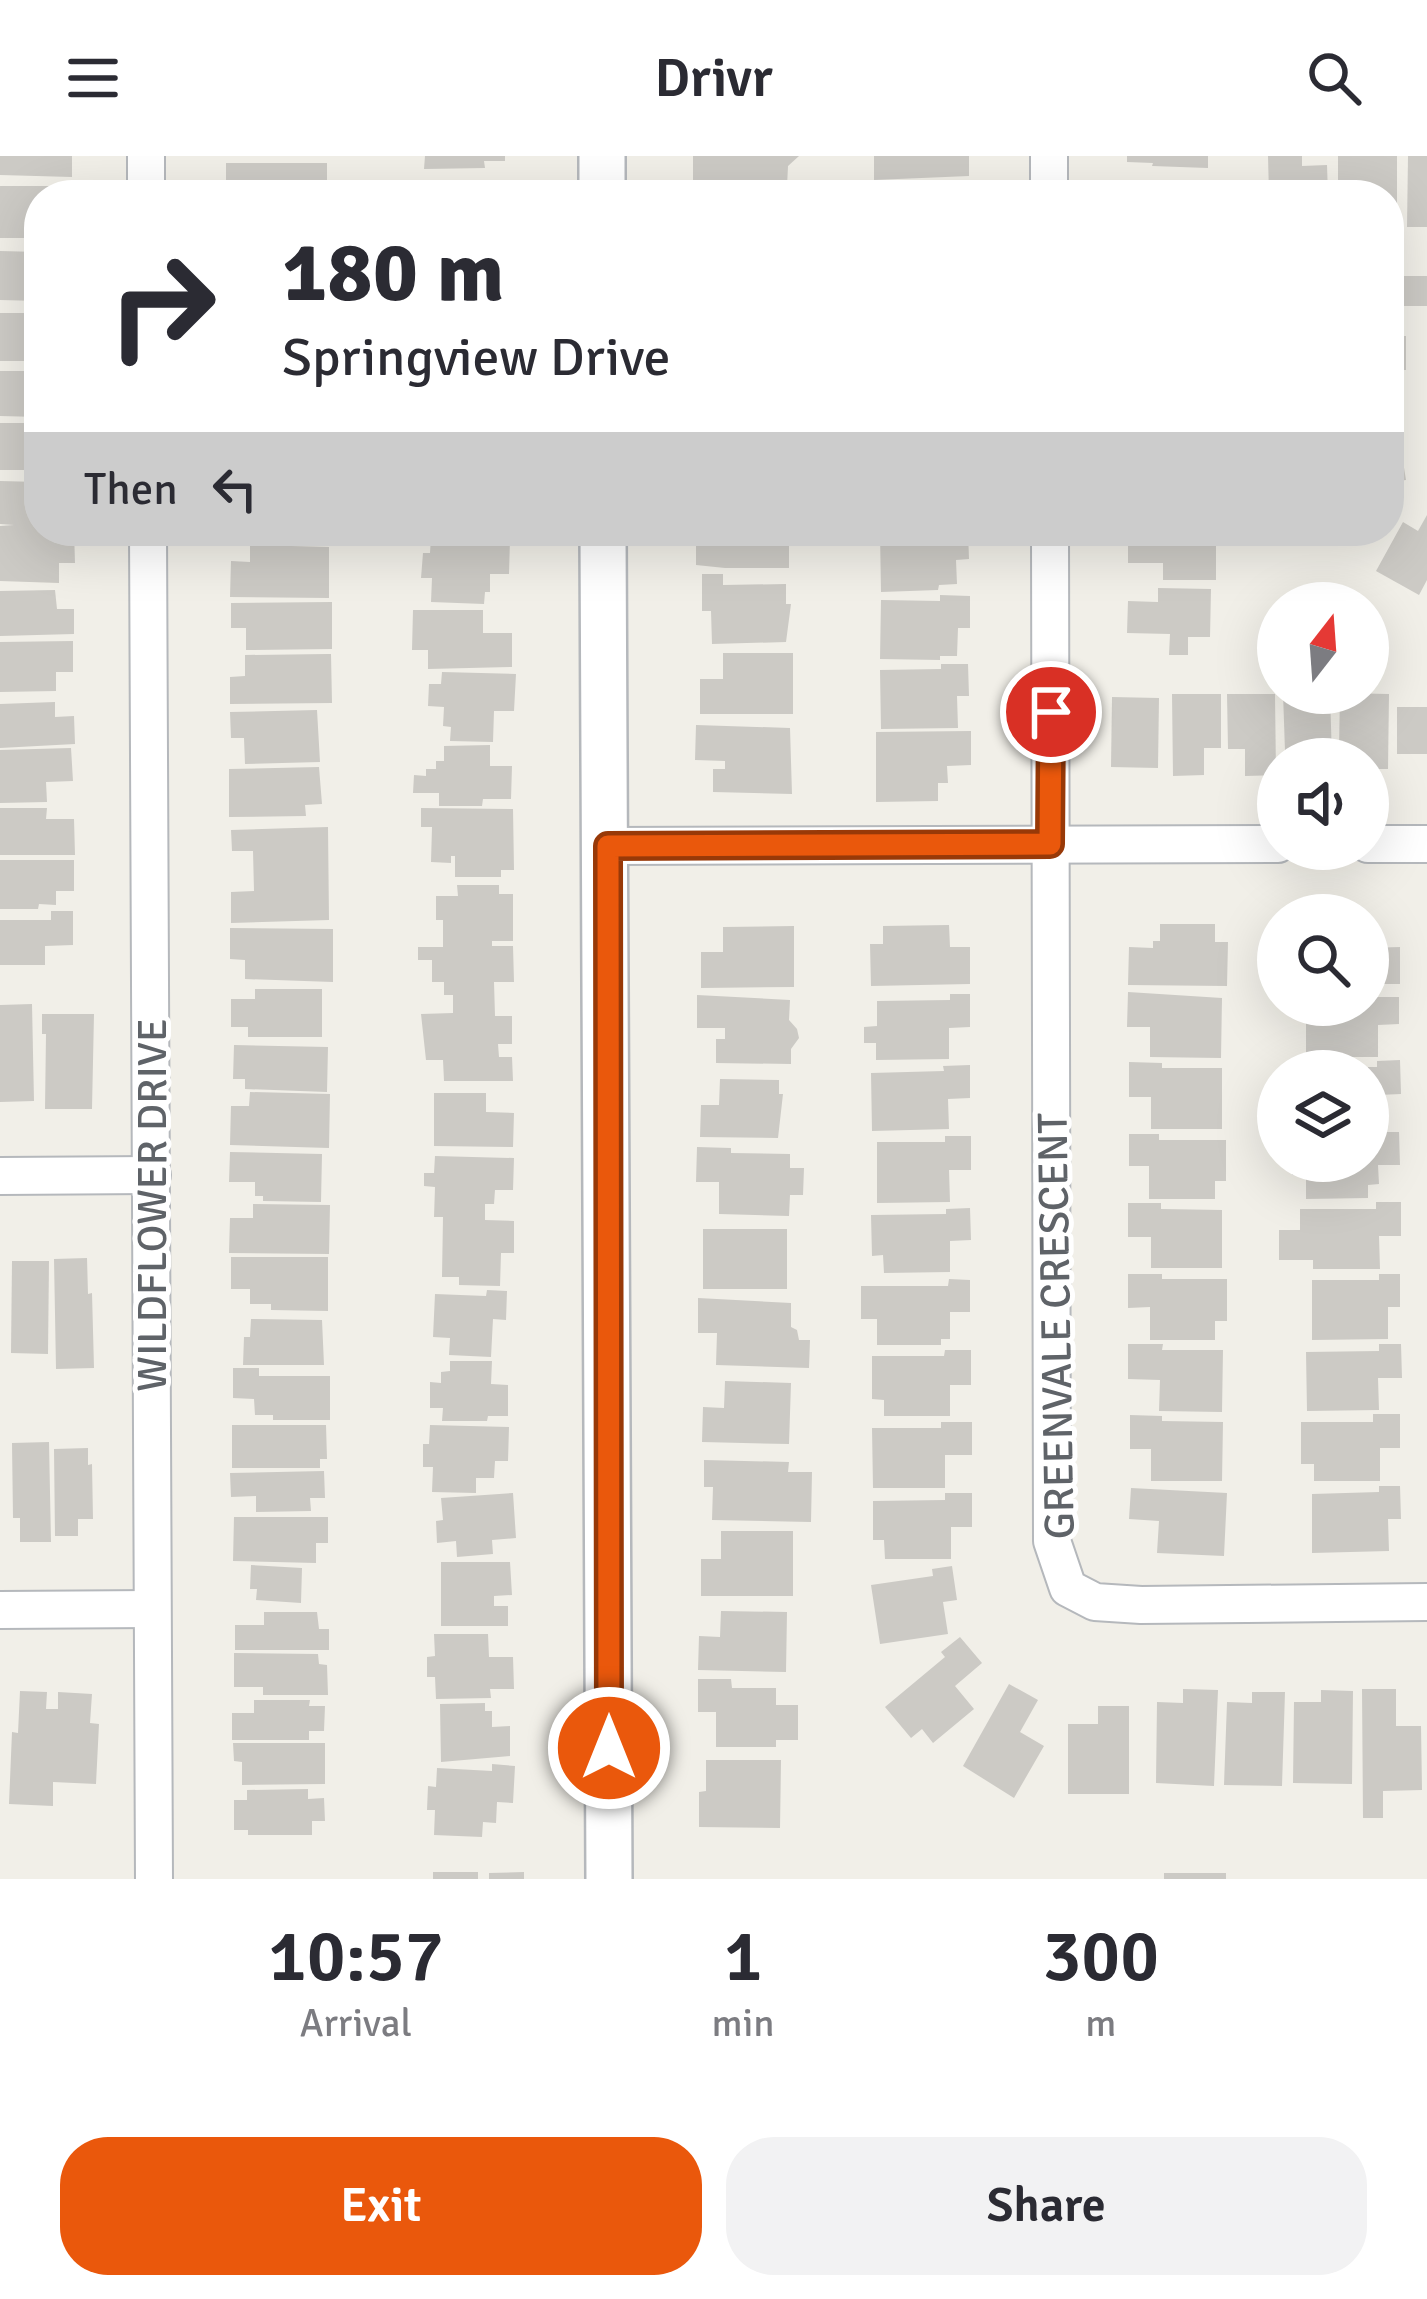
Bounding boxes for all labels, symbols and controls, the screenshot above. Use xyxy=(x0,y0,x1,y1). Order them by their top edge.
icon: menu xyxy=(60,45,126,111)
text: Drivr xyxy=(654,45,773,112)
icon: search xyxy=(1301,45,1367,111)
text: 180 m xyxy=(282,221,504,325)
icon: right xyxy=(84,228,240,384)
text: Springview Drive xyxy=(282,324,671,391)
icon: left xyxy=(202,456,268,522)
text: Then xyxy=(84,462,178,517)
north arrow xyxy=(1257,582,1389,714)
map controls xyxy=(1257,582,1389,1182)
pin xyxy=(1000,661,1102,763)
icon: arrive xyxy=(1018,679,1084,745)
button: sound xyxy=(1257,738,1389,870)
button: search xyxy=(1257,894,1389,1026)
street label: WILDFLOWER DRIVE xyxy=(127,1018,178,1392)
button: layers xyxy=(1257,1050,1389,1182)
street label: GREENVALE CRESCENT xyxy=(1027,1112,1086,1540)
position arrow xyxy=(546,1685,672,1811)
text: 10:57 xyxy=(268,1912,444,2001)
text: 1 xyxy=(724,1912,763,2001)
text: 300 xyxy=(1042,1912,1159,2001)
text: Arrival xyxy=(300,1999,412,2047)
text: min xyxy=(712,1999,775,2047)
text: m xyxy=(1085,1999,1116,2047)
button: Exit xyxy=(60,2137,702,2275)
button: Share xyxy=(726,2137,1367,2275)

